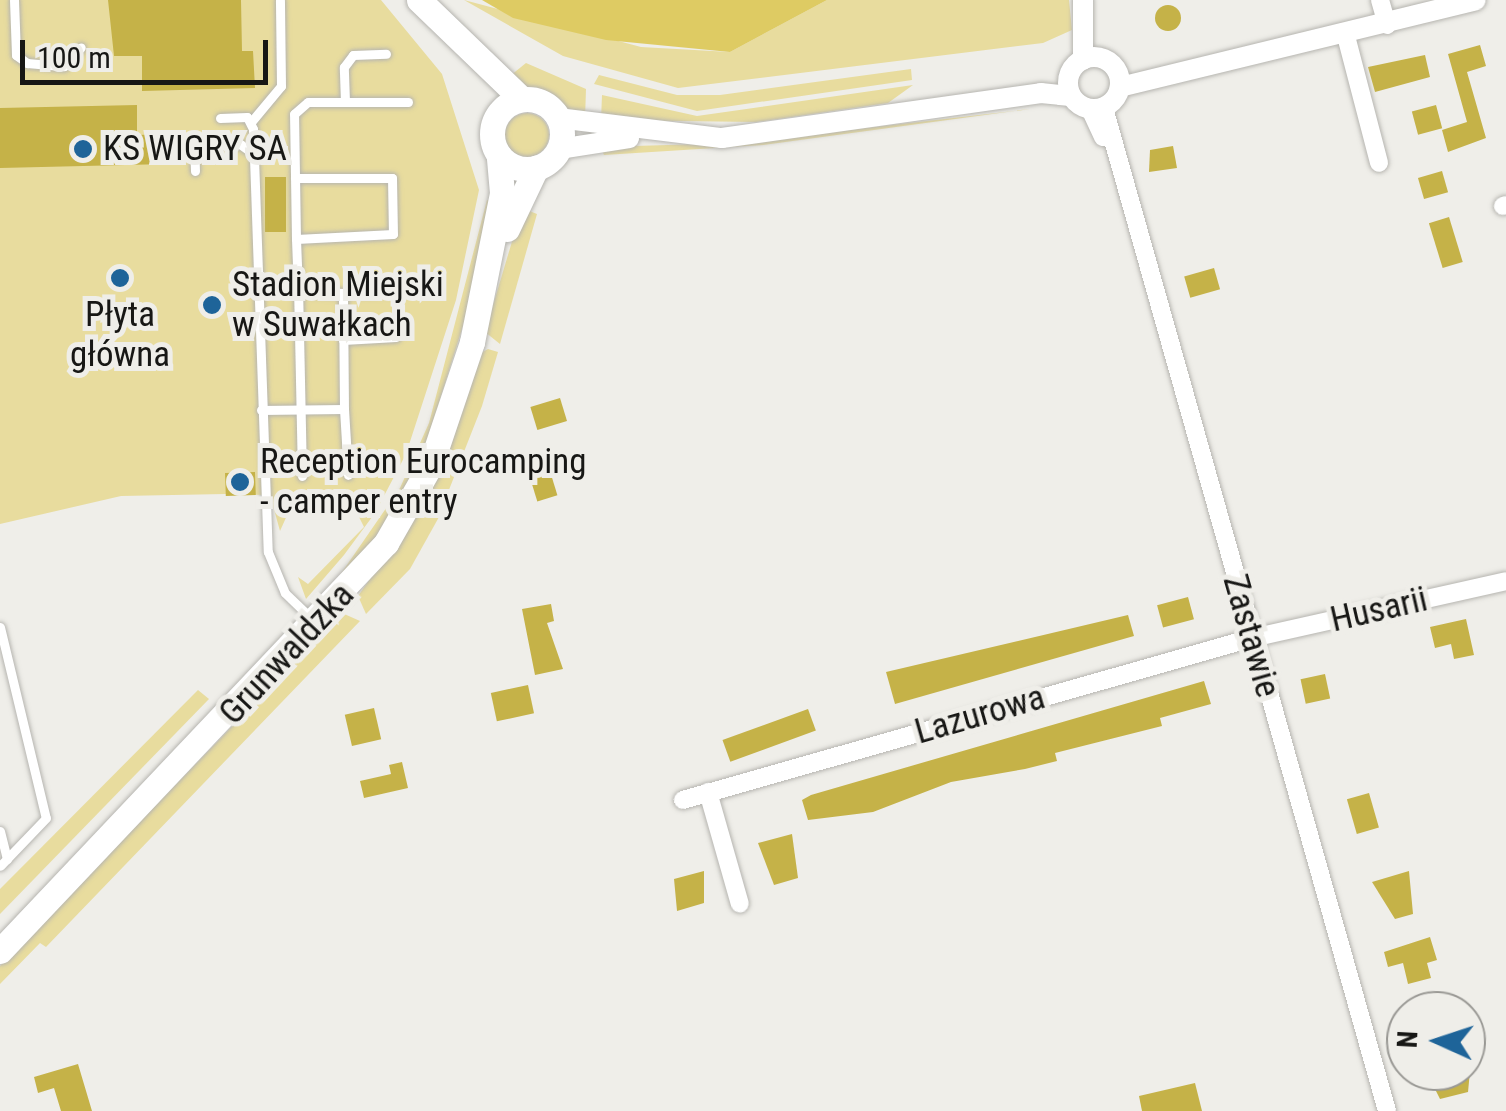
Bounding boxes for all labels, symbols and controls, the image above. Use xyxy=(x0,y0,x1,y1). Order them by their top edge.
scale bar xyxy=(25,20,272,82)
text: 100 m xyxy=(37,40,111,75)
place label: KS WIGRY SA xyxy=(103,128,287,170)
marker: KS WIGRY SA xyxy=(72,138,94,160)
place label: Stadion Miejski w Suwałkach xyxy=(232,264,444,346)
marker: Płyta główna xyxy=(109,267,131,289)
place label: Płyta główna xyxy=(70,294,170,376)
marker: Stadion Miejski w Suwałkach xyxy=(201,294,223,316)
place label: Reception Eurocamping - camper entry xyxy=(260,441,586,523)
marker: Reception Eurocamping - camper entry xyxy=(229,471,251,493)
street label: Zastawie xyxy=(1214,570,1288,702)
street label: Grunwaldzka xyxy=(211,575,363,733)
street label: Husarii xyxy=(1326,579,1432,641)
street label: Lazurowa xyxy=(910,676,1050,754)
north arrow xyxy=(1386,991,1486,1091)
text: N xyxy=(1391,1030,1424,1049)

